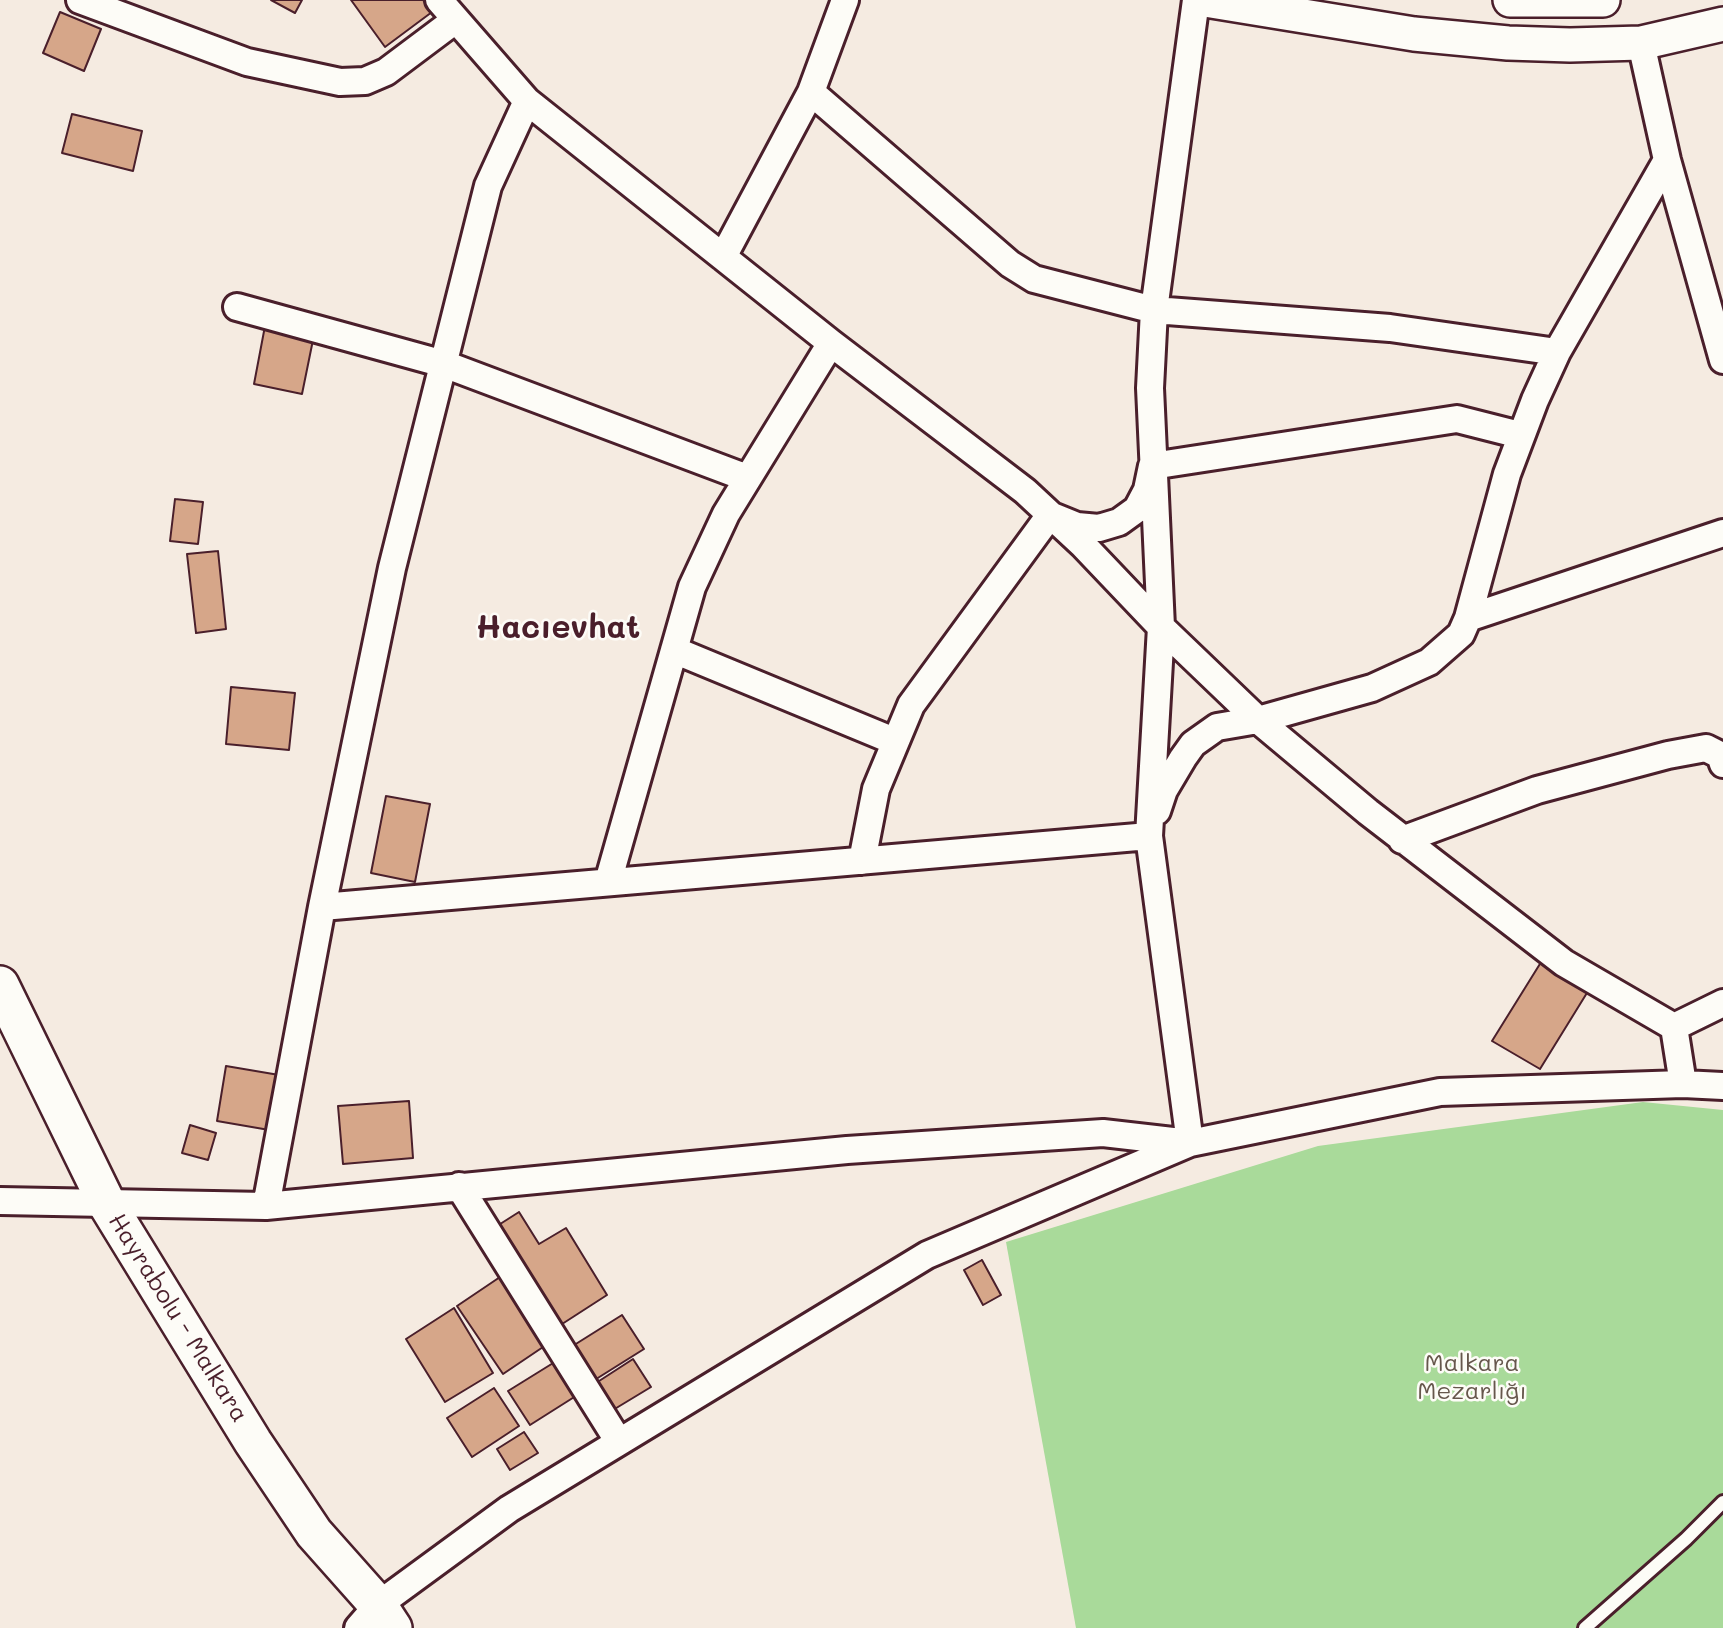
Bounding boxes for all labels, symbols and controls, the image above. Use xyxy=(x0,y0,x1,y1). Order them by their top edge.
district label: Hacıevhat xyxy=(476,609,640,647)
street label: Hayrabolu - Malkara xyxy=(102,1208,254,1428)
park label: Malkara Mezarlığı xyxy=(1417,1350,1527,1406)

